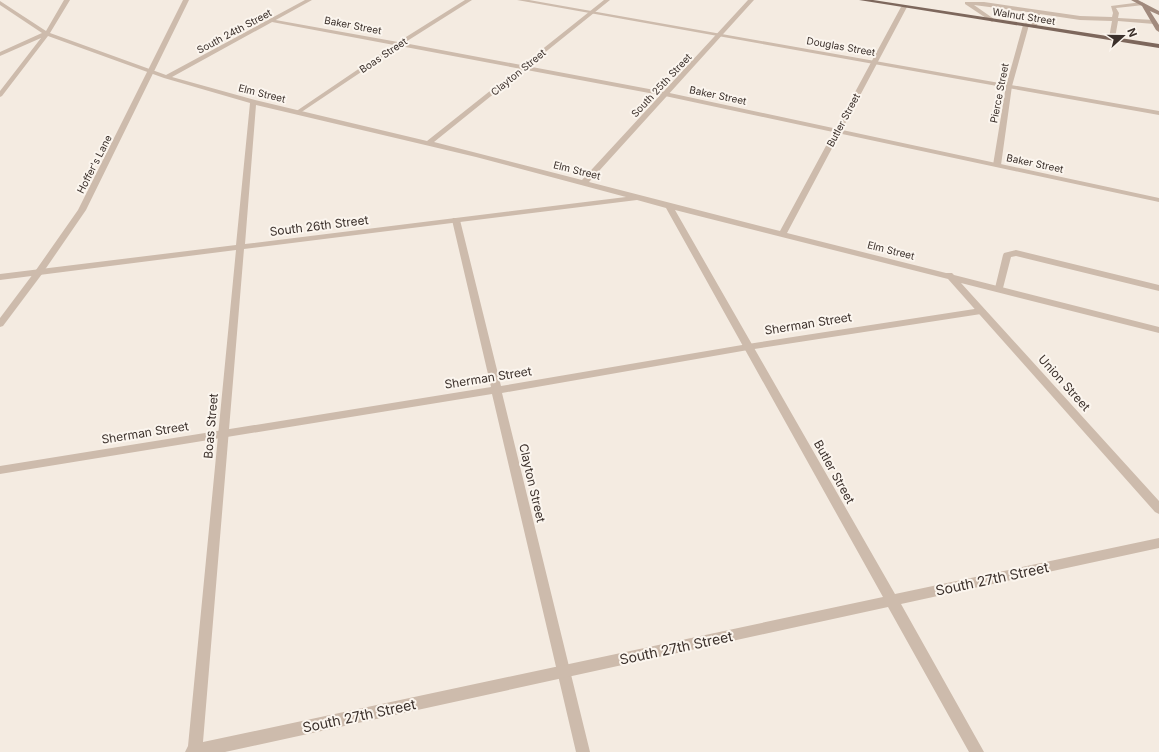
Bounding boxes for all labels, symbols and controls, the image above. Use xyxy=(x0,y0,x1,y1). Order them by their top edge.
street label: Walnut Street xyxy=(992,5,1057,27)
street label: South 24th Street xyxy=(195,6,274,56)
street label: Baker Street xyxy=(323,14,383,37)
north arrow xyxy=(1103,16,1143,56)
text: N xyxy=(1124,26,1140,39)
street label: Boas Street xyxy=(357,34,410,75)
street label: Douglas Street xyxy=(806,34,877,58)
street label: Clayton Street xyxy=(488,46,548,98)
street label: South 25th Street xyxy=(628,50,694,119)
street label: Pierce Street xyxy=(987,61,1011,124)
street label: Elm Street xyxy=(237,81,288,105)
street label: Baker Street xyxy=(688,83,748,107)
street label: Butler Street xyxy=(824,91,862,149)
street label: Hoffer's Lane xyxy=(74,133,114,195)
street label: Baker Street xyxy=(1005,151,1065,175)
street label: Elm Street xyxy=(552,158,603,182)
street label: South 26th Street xyxy=(269,212,369,239)
street label: Elm Street xyxy=(866,238,917,262)
street label: Sherman Street xyxy=(763,309,853,338)
street label: Union Street xyxy=(1035,351,1094,414)
street label: Sherman Street xyxy=(443,363,533,392)
street label: Boas Street xyxy=(200,393,221,459)
street label: Sherman Street xyxy=(100,418,190,447)
street label: Butler Street xyxy=(811,437,858,506)
street label: Clayton Street xyxy=(516,442,549,524)
street label: South 27th Street xyxy=(934,558,1050,599)
street label: South 27th Street xyxy=(618,627,734,668)
street label: South 27th Street xyxy=(301,695,417,736)

